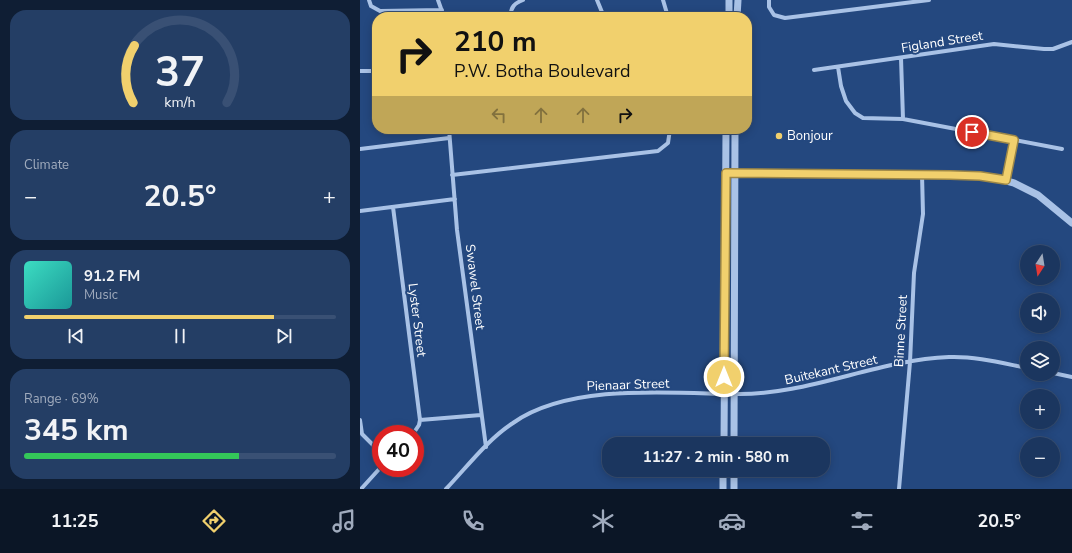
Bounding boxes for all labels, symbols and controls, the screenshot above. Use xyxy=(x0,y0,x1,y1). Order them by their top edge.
text: 210 m xyxy=(454,23,537,61)
street label: Figland Street xyxy=(900,27,984,57)
icon: right xyxy=(388,28,440,80)
text: 37 xyxy=(155,44,205,101)
text: P.W. Botha Boulevard xyxy=(454,59,630,83)
text: km/h xyxy=(164,92,196,111)
icon: left xyxy=(488,104,510,126)
icon: ahead xyxy=(530,104,552,126)
icon: ahead xyxy=(572,104,594,126)
icon: right xyxy=(614,104,636,126)
pin xyxy=(955,115,989,149)
icon: arrive xyxy=(961,121,983,143)
place label: Bonjour xyxy=(787,127,833,145)
marker: Bonjour xyxy=(774,131,784,141)
text: Climate xyxy=(24,156,69,174)
text: 20.5° xyxy=(144,176,216,217)
text: − xyxy=(24,182,37,212)
text: + xyxy=(323,182,336,212)
street label: Swawel Street xyxy=(461,243,489,331)
north arrow xyxy=(1020,245,1060,285)
map controls xyxy=(1020,245,1060,477)
text: 91.2 FM xyxy=(84,266,140,286)
street label: Lyster Street xyxy=(404,282,431,358)
text: Music xyxy=(84,286,118,304)
button: sound xyxy=(1020,293,1060,333)
street label: Binne Street xyxy=(890,294,912,368)
icon: previous xyxy=(65,325,87,347)
icon: pause xyxy=(169,325,191,347)
icon: next xyxy=(273,325,295,347)
button: layers xyxy=(1020,341,1060,381)
street label: Buitekant Street xyxy=(783,350,880,389)
position arrow xyxy=(703,356,745,398)
street label: Pienaar Street xyxy=(586,375,670,395)
button: + xyxy=(1020,389,1060,429)
text: Range · 69% xyxy=(24,390,99,408)
text: 345 km xyxy=(24,410,129,451)
speed limit sign: 40 xyxy=(372,425,424,477)
button: − xyxy=(1020,437,1060,477)
text: 11:27 · 2 min · 580 m xyxy=(643,447,789,467)
icon: directions xyxy=(200,507,228,535)
icon: music xyxy=(330,507,358,535)
icon: phone xyxy=(459,507,487,535)
icon: climate xyxy=(589,507,617,535)
icon: car xyxy=(718,507,746,535)
icon: filters xyxy=(848,507,876,535)
text: 11:25 xyxy=(51,509,98,533)
text: 20.5° xyxy=(978,509,1021,533)

